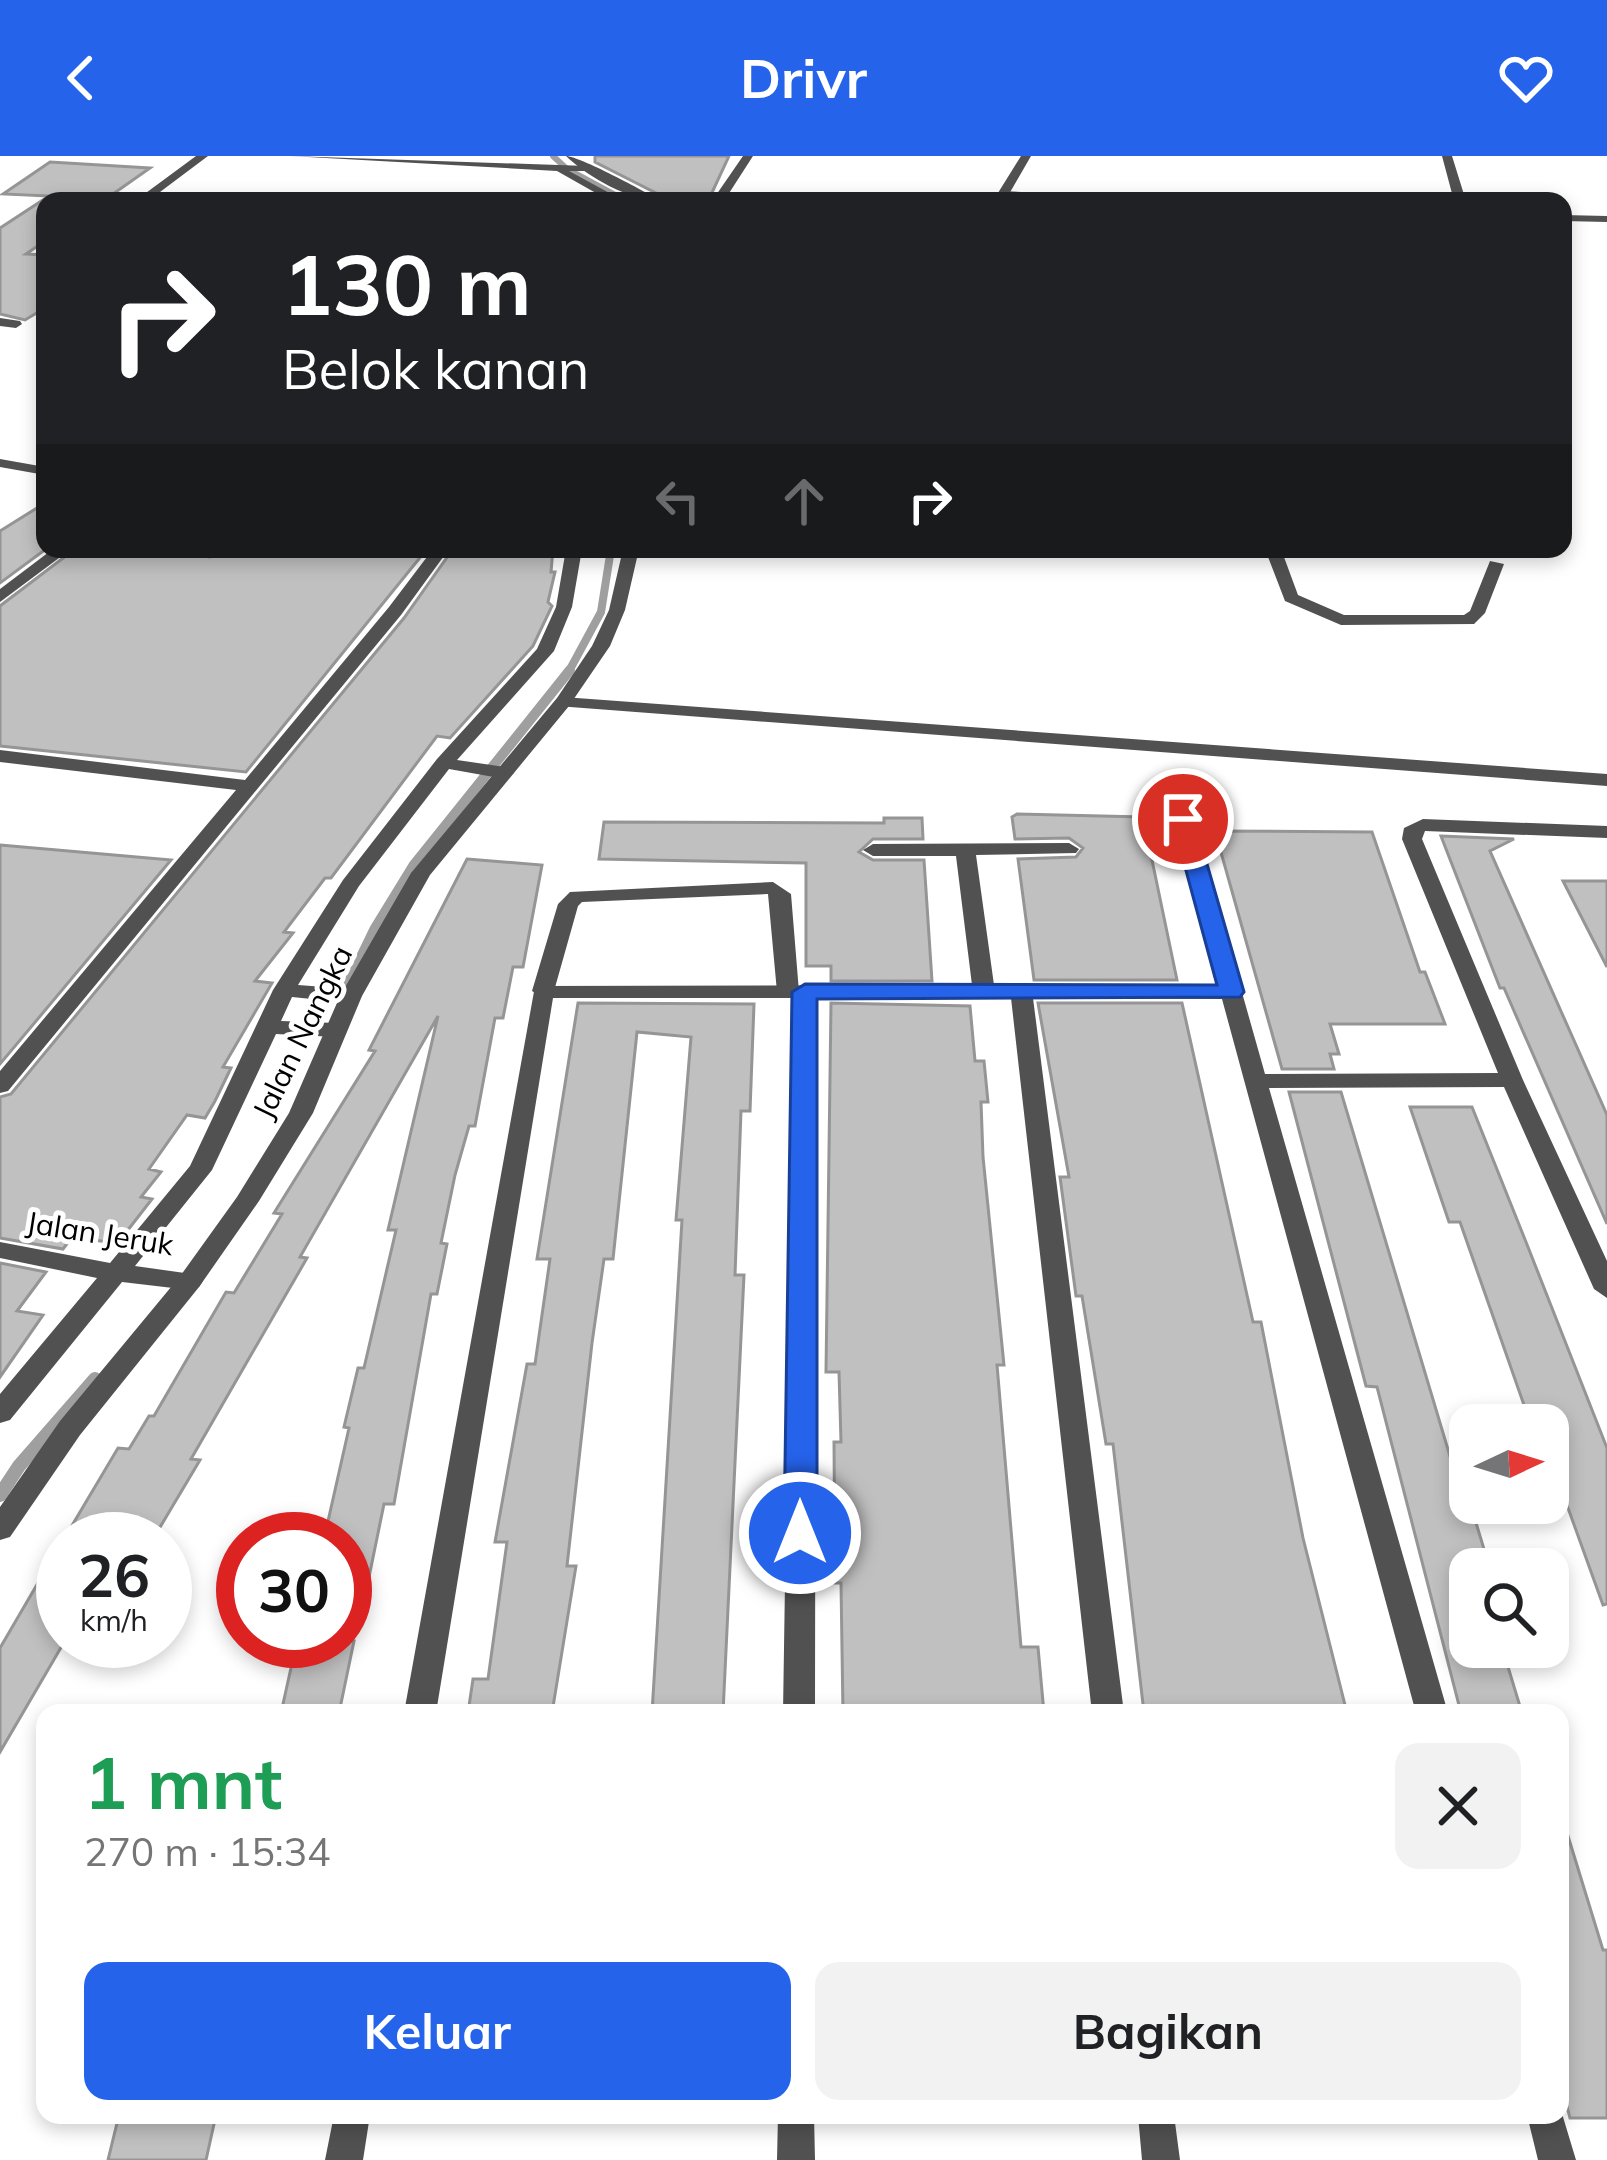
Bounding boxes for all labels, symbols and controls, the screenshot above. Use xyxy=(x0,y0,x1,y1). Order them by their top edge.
text: Drivr xyxy=(740,44,867,112)
icon: back xyxy=(48,45,114,111)
icon: heart xyxy=(1493,45,1559,111)
text: 130 m xyxy=(282,231,532,336)
icon: right xyxy=(84,240,240,396)
text: Belok kanan xyxy=(282,335,589,403)
icon: left xyxy=(645,468,711,534)
icon: ahead xyxy=(771,468,837,534)
icon: right xyxy=(897,468,963,534)
pin xyxy=(1132,768,1234,870)
icon: arrive xyxy=(1150,786,1216,852)
street label: Jalan Nangka xyxy=(244,939,360,1125)
street label: Jalan Jeruk xyxy=(24,1203,177,1263)
north arrow xyxy=(1449,1404,1569,1524)
map controls xyxy=(1449,1404,1569,1668)
position arrow xyxy=(737,1470,863,1596)
speed limit sign: 30 xyxy=(216,1512,372,1668)
text: 26 xyxy=(78,1537,150,1612)
button: search xyxy=(1449,1548,1569,1668)
text: km/h xyxy=(80,1601,148,1639)
text: 1 mnt xyxy=(84,1737,282,1827)
button: close xyxy=(1395,1743,1521,1869)
text: 270 m · 15:34 xyxy=(84,1827,330,1876)
button: Keluar xyxy=(84,1962,791,2100)
button: Bagikan xyxy=(815,1962,1521,2100)

